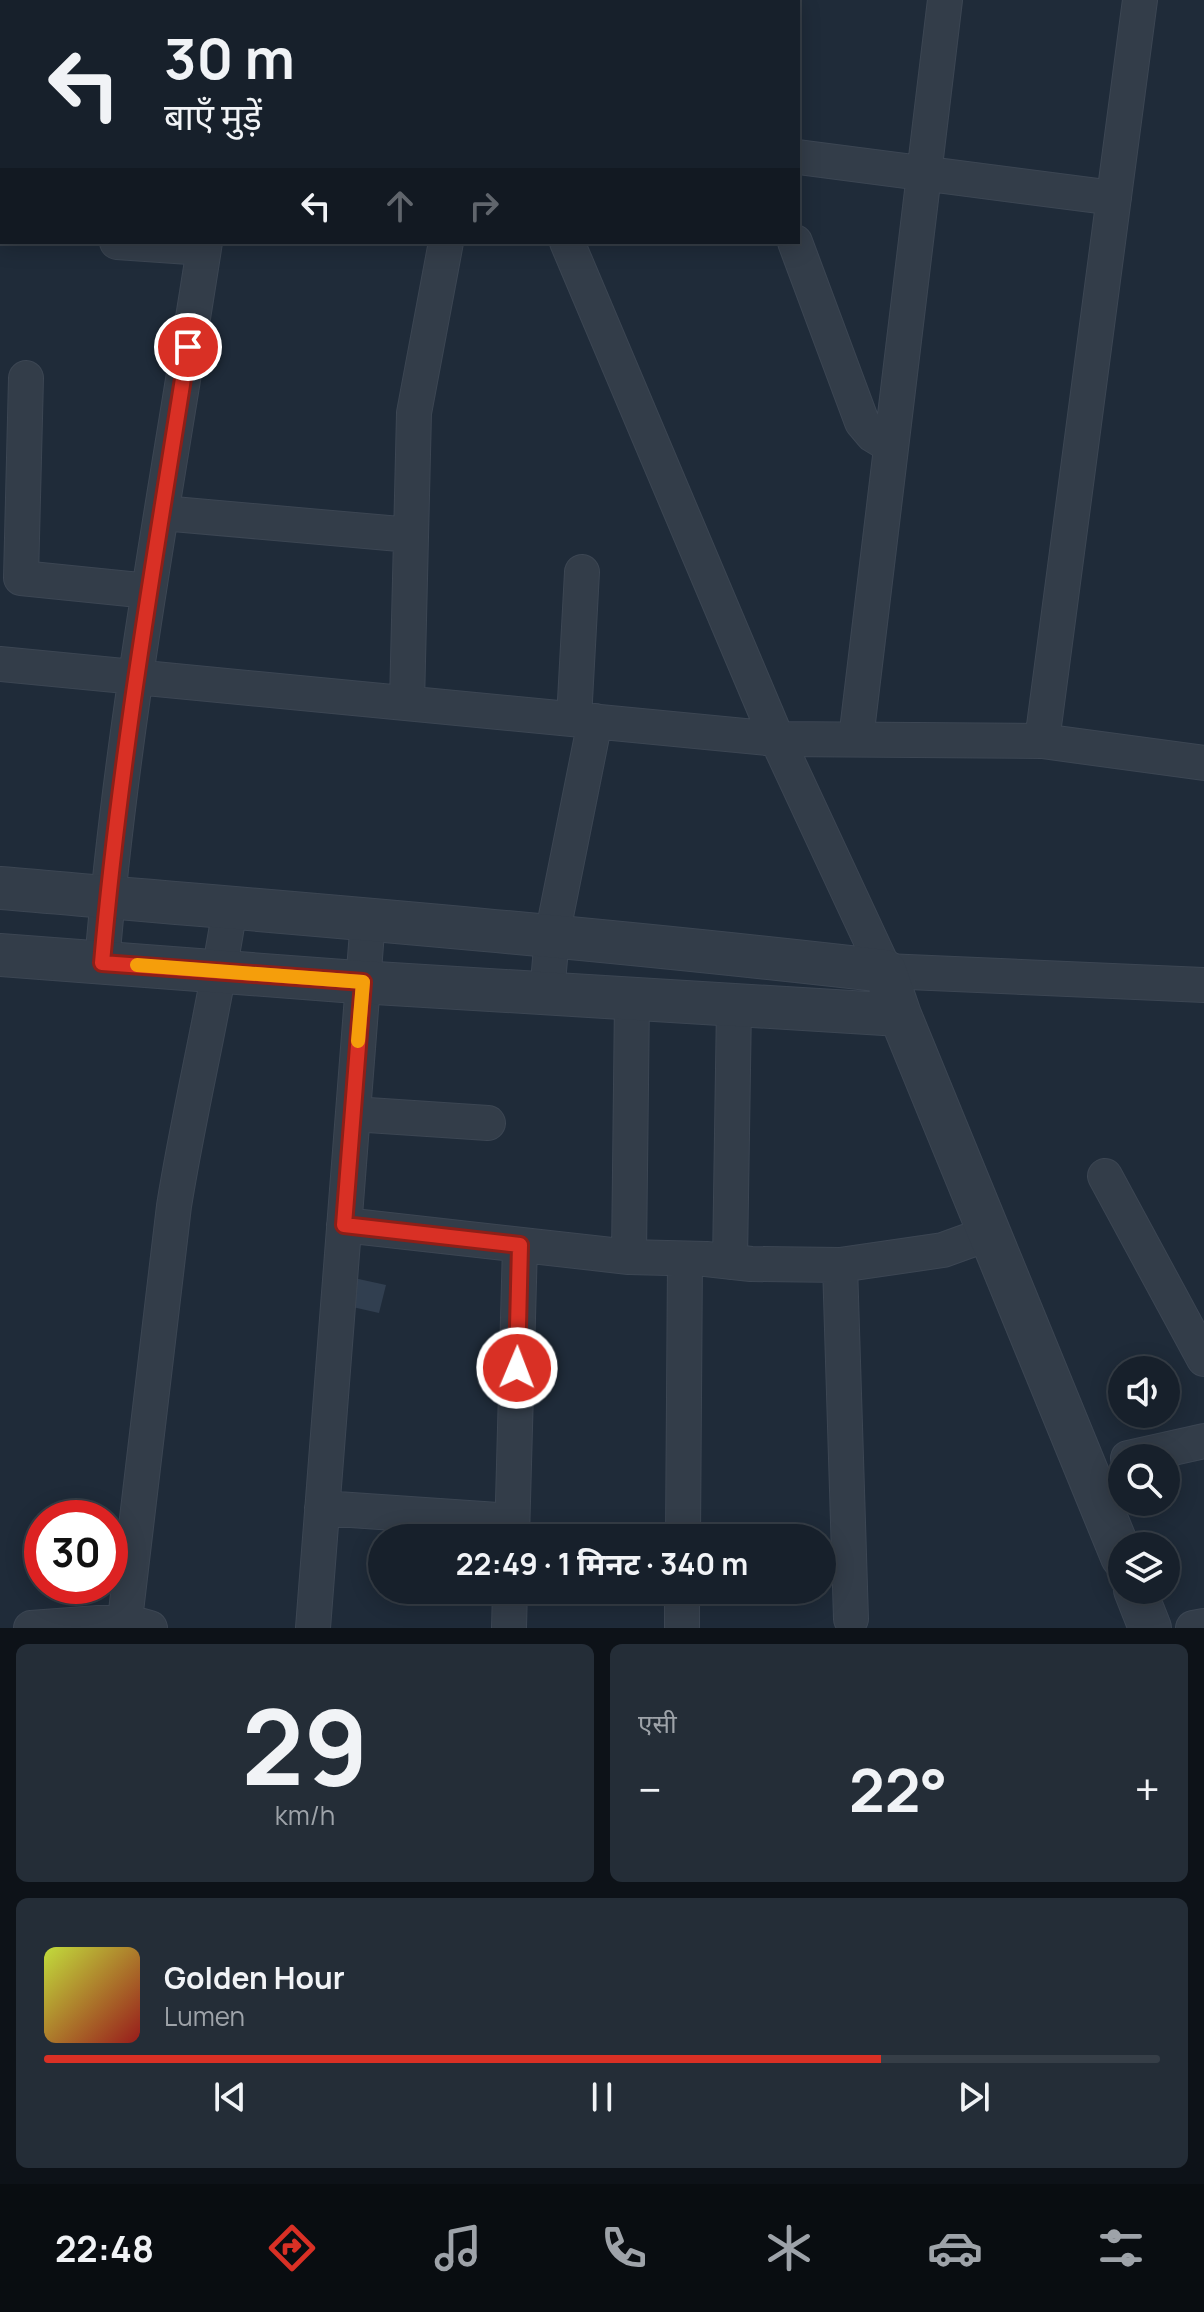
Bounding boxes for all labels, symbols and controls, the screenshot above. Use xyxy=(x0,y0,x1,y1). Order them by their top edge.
text: 30 m xyxy=(164,19,295,96)
icon: left xyxy=(32,32,136,136)
text: बाएँ मुड़ें xyxy=(164,92,262,141)
icon: left xyxy=(294,184,338,228)
icon: ahead xyxy=(378,184,422,228)
icon: right xyxy=(462,184,506,228)
pin xyxy=(154,313,222,381)
icon: arrive xyxy=(166,325,210,369)
position arrow xyxy=(475,1326,559,1410)
map controls xyxy=(1108,1356,1180,1604)
button: sound xyxy=(1108,1356,1180,1428)
button: search xyxy=(1108,1444,1180,1516)
speed limit sign: 30 xyxy=(24,1500,128,1604)
button: layers xyxy=(1108,1532,1180,1604)
text: 22:49 · 1 मिनट · 340 m xyxy=(456,1543,748,1584)
text: 29 xyxy=(242,1674,368,1816)
text: एसी xyxy=(638,1705,677,1741)
text: 22° xyxy=(849,1748,947,1830)
text: − xyxy=(638,1759,662,1819)
text: + xyxy=(1135,1759,1160,1819)
text: km/h xyxy=(275,1797,335,1833)
text: Golden Hour xyxy=(164,1957,345,1998)
text: Lumen xyxy=(164,1998,245,2034)
icon: previous xyxy=(208,2075,252,2119)
icon: pause xyxy=(580,2075,624,2119)
icon: next xyxy=(952,2075,996,2119)
icon: directions xyxy=(264,2220,320,2276)
icon: music xyxy=(430,2220,486,2276)
icon: phone xyxy=(596,2220,652,2276)
icon: climate xyxy=(761,2220,817,2276)
icon: car xyxy=(927,2220,983,2276)
icon: filters xyxy=(1093,2220,1149,2276)
text: 22:48 xyxy=(55,2224,154,2273)

